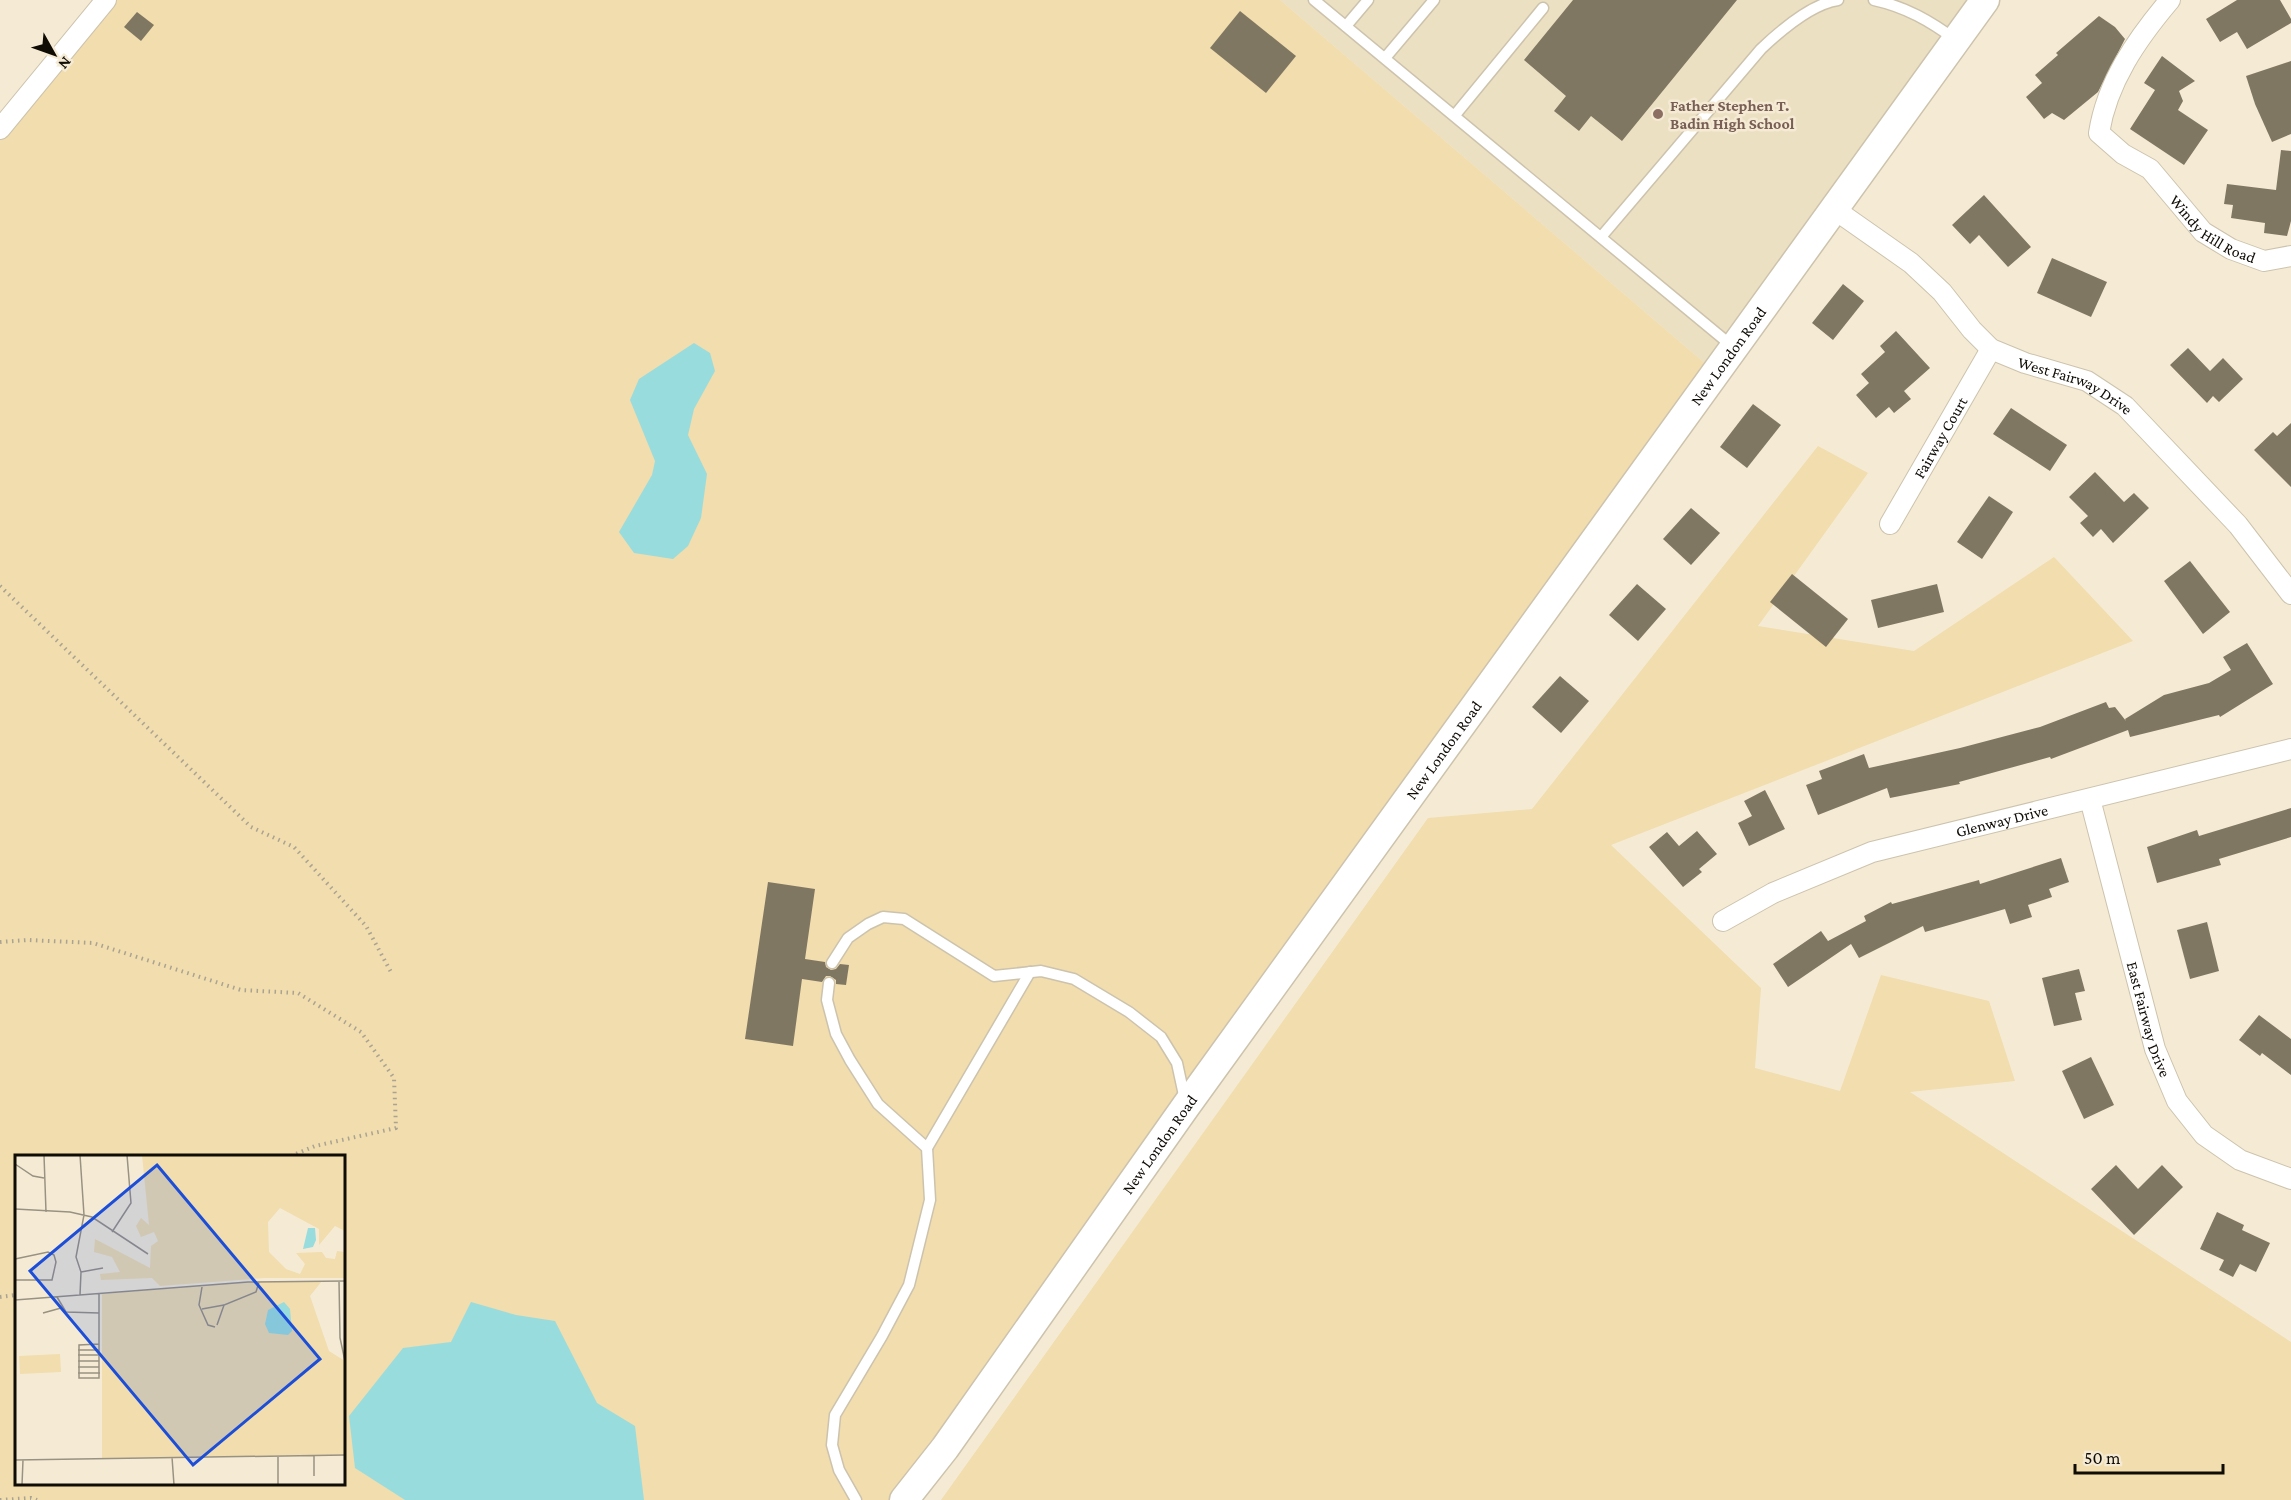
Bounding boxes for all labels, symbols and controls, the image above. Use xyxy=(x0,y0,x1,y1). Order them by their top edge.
north arrow xyxy=(24,24,84,84)
text: N xyxy=(55,54,75,73)
place label: Father Stephen T. Badin High School xyxy=(1670,97,1795,132)
marker: Father Stephen T. Badin High School xyxy=(1651,107,1665,121)
street label: Windy Hill Road xyxy=(2167,191,2259,266)
street label: New London Road xyxy=(1687,303,1769,408)
street label: West Fairway Drive xyxy=(2016,353,2136,417)
street label: Fairway Court xyxy=(1910,393,1970,481)
street label: New London Road xyxy=(1402,697,1485,802)
street label: Glenway Drive xyxy=(1954,801,2049,840)
street label: East Fairway Drive xyxy=(2124,960,2174,1080)
street label: New London Road xyxy=(1118,1091,1200,1197)
inset map xyxy=(15,1155,345,1485)
scale bar xyxy=(2075,1437,2224,1475)
text: 50 m xyxy=(2084,1448,2121,1468)

